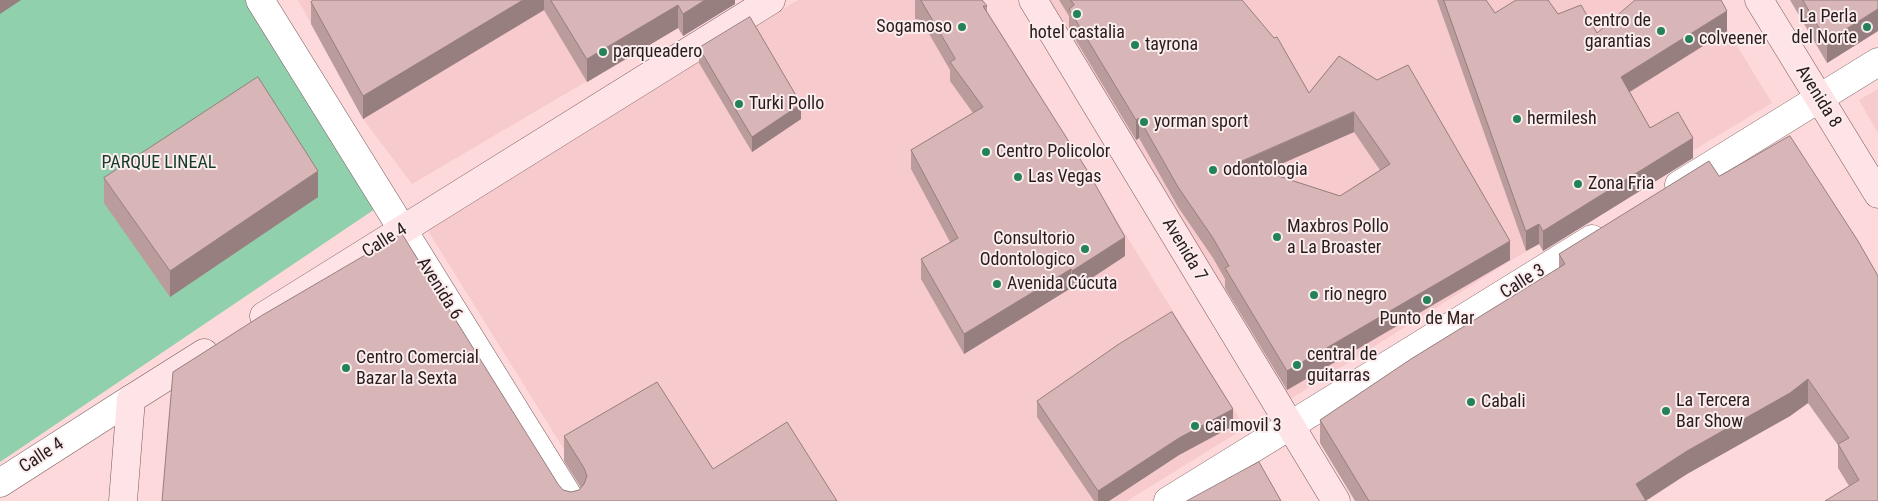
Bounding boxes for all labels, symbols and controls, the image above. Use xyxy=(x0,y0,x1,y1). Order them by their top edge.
place label: La Perla del Norte xyxy=(1791,6,1857,48)
marker: hotel castalia xyxy=(1071,8,1083,20)
place label: centro de garantias xyxy=(1584,10,1651,52)
place label: Sogamoso xyxy=(876,16,952,38)
marker: Sogamoso xyxy=(956,21,968,33)
marker: La Perla del Norte xyxy=(1861,21,1873,33)
place label: hotel castalia xyxy=(1029,22,1125,44)
marker: centro de garantias xyxy=(1655,25,1667,37)
place label: colveener xyxy=(1699,28,1768,50)
marker: colveener xyxy=(1683,33,1695,45)
place label: tayrona xyxy=(1145,34,1198,56)
marker: tayrona xyxy=(1129,39,1141,51)
place label: parqueadero xyxy=(613,41,702,63)
marker: parqueadero xyxy=(597,46,609,58)
street label: Avenida 8 xyxy=(1790,62,1846,132)
place label: Turki Pollo xyxy=(749,93,824,115)
marker: Turki Pollo xyxy=(733,98,745,110)
place label: hermilesh xyxy=(1527,108,1597,130)
place label: yorman sport xyxy=(1154,111,1248,133)
marker: hermilesh xyxy=(1511,113,1523,125)
marker: yorman sport xyxy=(1138,116,1150,128)
place label: Centro Policolor xyxy=(996,141,1110,163)
marker: Centro Policolor xyxy=(980,146,992,158)
park label: PARQUE LINEAL xyxy=(102,152,216,174)
place label: odontologia xyxy=(1223,159,1308,181)
marker: odontologia xyxy=(1207,164,1219,176)
place label: Las Vegas xyxy=(1028,166,1101,188)
marker: Las Vegas xyxy=(1012,171,1024,183)
place label: Zona Fria xyxy=(1588,173,1654,195)
marker: Zona Fria xyxy=(1572,178,1584,190)
street label: Avenida 7 xyxy=(1157,215,1211,285)
place label: Maxbros Pollo a La Broaster xyxy=(1287,216,1389,258)
street label: Calle 4 xyxy=(359,219,411,263)
place label: Consultorio Odontologico xyxy=(980,228,1075,270)
marker: Maxbros Pollo a La Broaster xyxy=(1271,231,1283,243)
marker: Consultorio Odontologico xyxy=(1079,243,1091,255)
street label: Avenida 6 xyxy=(411,254,467,324)
street label: Calle 3 xyxy=(1497,260,1549,304)
place label: Avenida Cúcuta xyxy=(1007,273,1117,295)
marker: Avenida Cúcuta xyxy=(991,278,1003,290)
place label: rio negro xyxy=(1324,284,1387,306)
marker: rio negro xyxy=(1308,289,1320,301)
marker: Punto de Mar xyxy=(1421,294,1433,306)
place label: Punto de Mar xyxy=(1380,308,1474,330)
place label: central de guitarras xyxy=(1307,344,1377,386)
place label: Centro Comercial Bazar la Sexta xyxy=(356,347,479,389)
marker: central de guitarras xyxy=(1291,359,1303,371)
marker: Centro Comercial Bazar la Sexta xyxy=(340,362,352,374)
place label: La Tercera Bar Show xyxy=(1676,390,1750,432)
place label: Cabali xyxy=(1481,391,1526,413)
marker: Cabali xyxy=(1465,396,1477,408)
marker: La Tercera Bar Show xyxy=(1660,405,1672,417)
place label: cai movil 3 xyxy=(1205,415,1282,437)
marker: cai movil 3 xyxy=(1189,420,1201,432)
street label: Calle 4 xyxy=(16,434,68,478)

